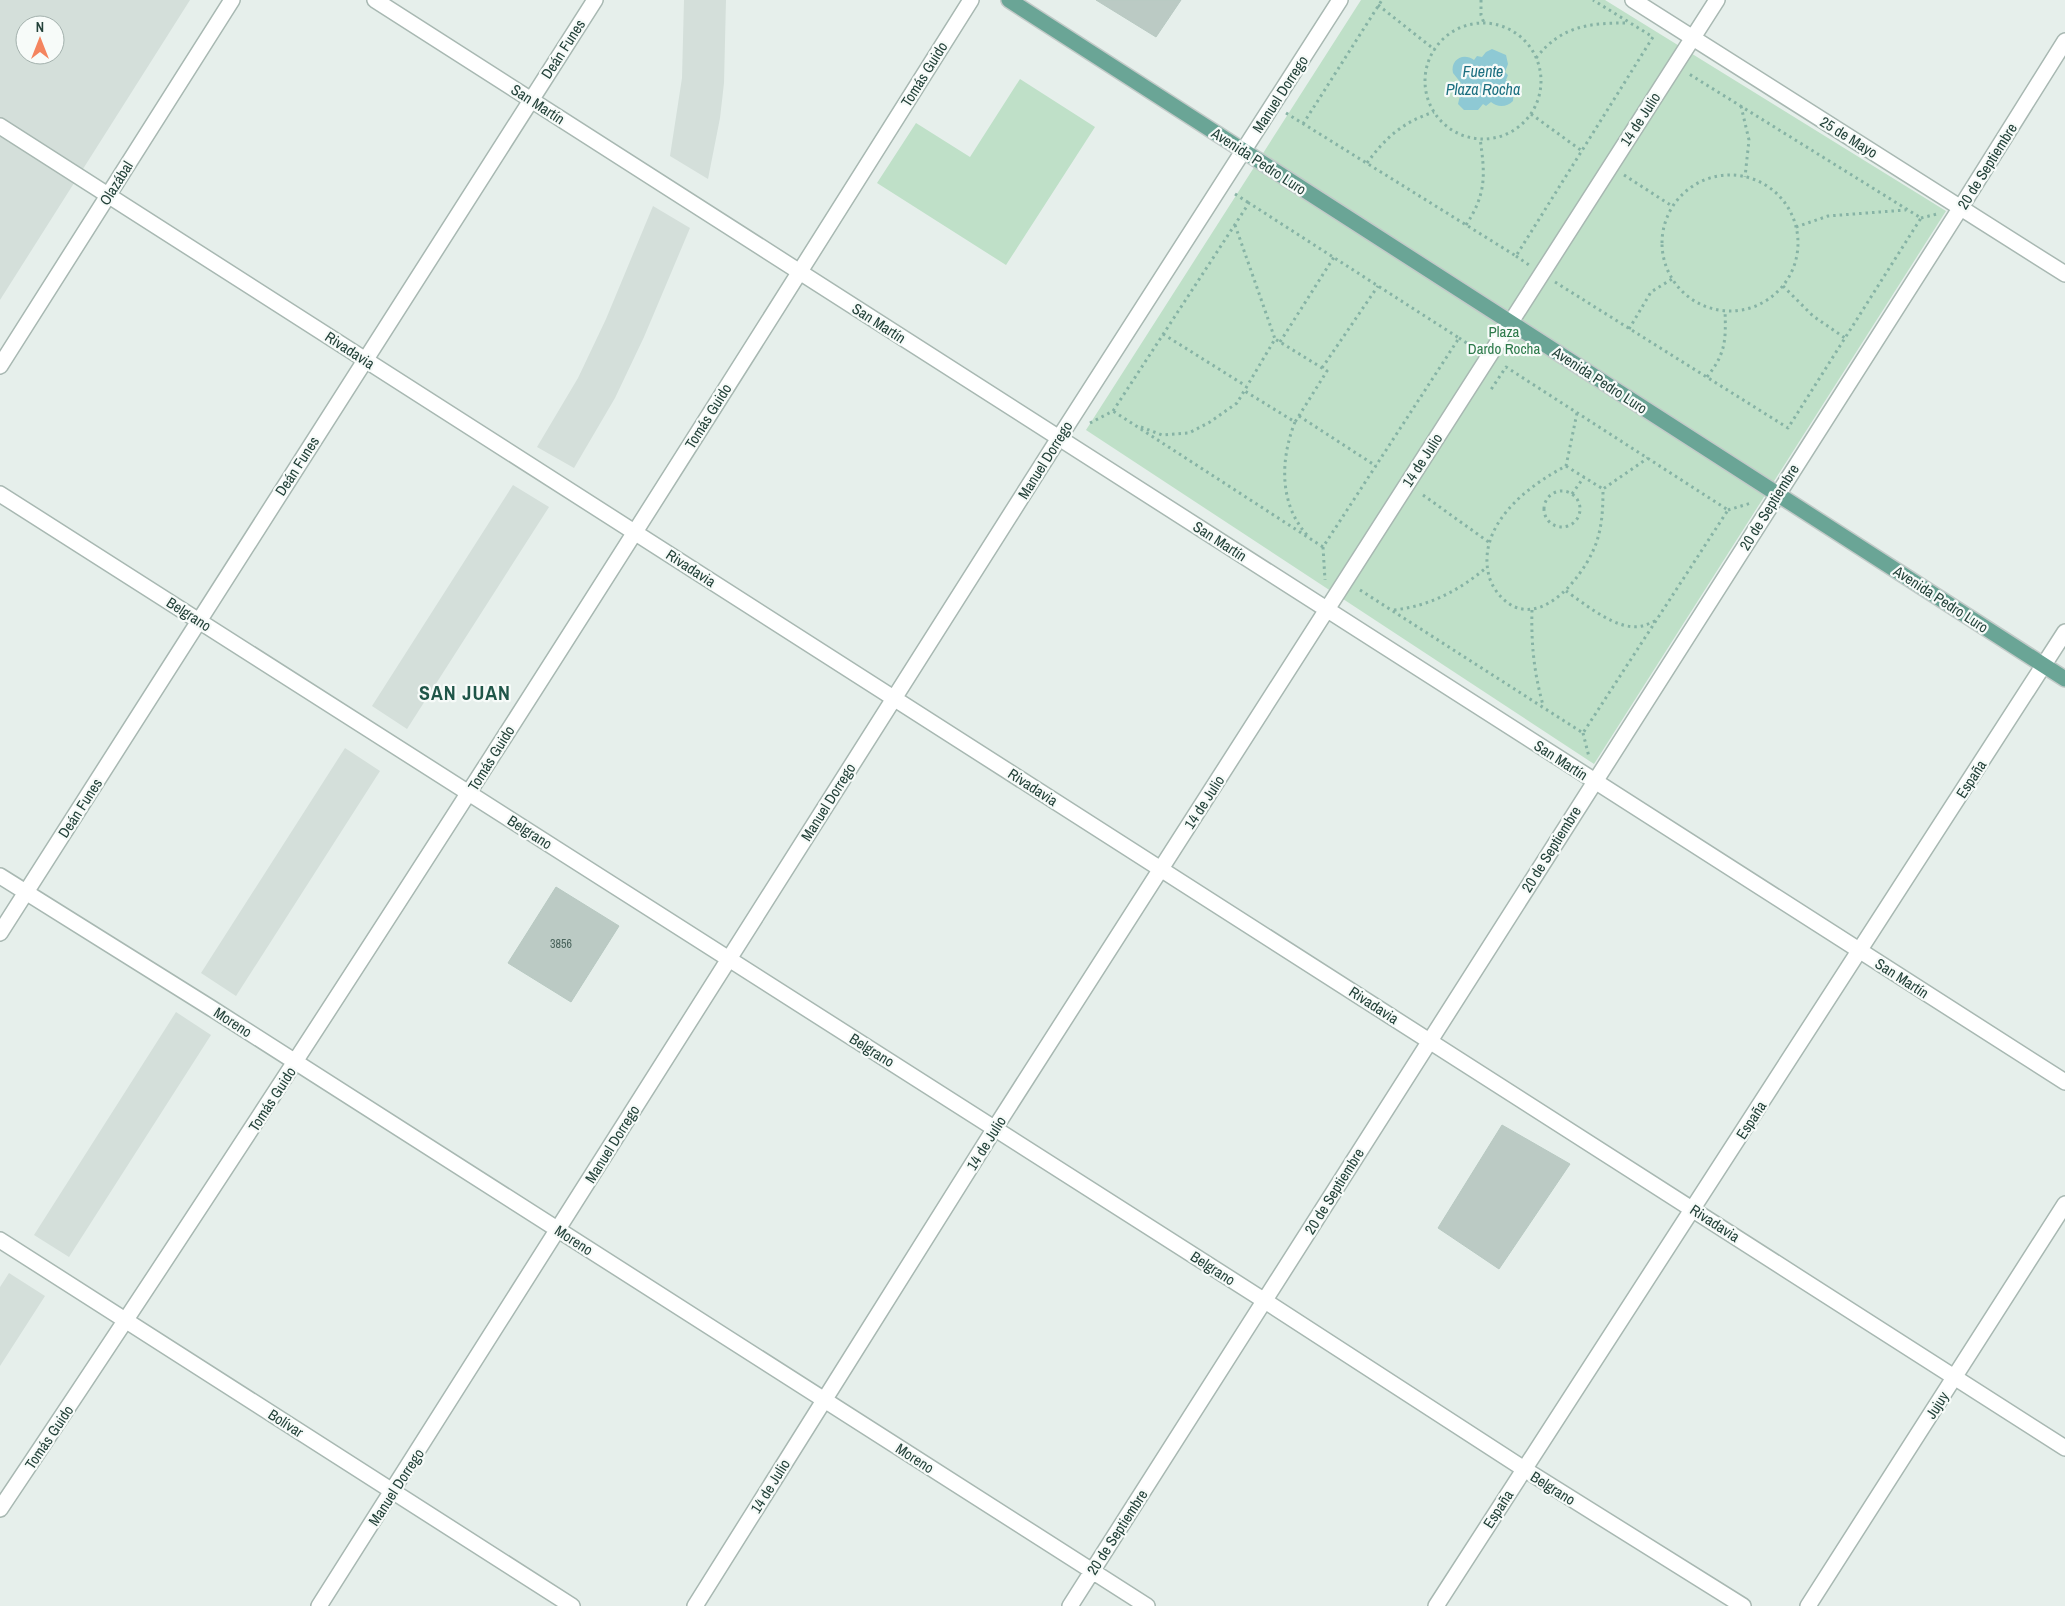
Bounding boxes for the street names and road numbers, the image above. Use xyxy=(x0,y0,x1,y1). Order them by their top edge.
street label: Deán Funes xyxy=(536,15,590,83)
street label: Tomás Guido xyxy=(896,37,952,111)
street label: Manuel Dorrego xyxy=(1247,51,1313,137)
street label: San Martín xyxy=(507,79,569,129)
street label: 14 de Julio xyxy=(1615,88,1665,150)
street label: 25 de Mayo xyxy=(1816,111,1882,163)
street label: 20 de Septiembre xyxy=(1952,119,2022,213)
street label: Avenida Pedro Luro xyxy=(1207,122,1311,200)
street label: Olazábal xyxy=(94,157,138,209)
street label: San Martín xyxy=(848,298,910,348)
street label: Rivadavia xyxy=(321,326,379,374)
street label: Avenida Pedro Luro xyxy=(1548,341,1652,419)
street label: Tomás Guido xyxy=(680,379,736,453)
street label: Manuel Dorrego xyxy=(1013,417,1077,503)
street label: 14 de Julio xyxy=(1397,429,1447,491)
street label: Deán Funes xyxy=(270,432,324,500)
street label: 20 de Septiembre xyxy=(1734,460,1804,554)
street label: San Martín xyxy=(1189,516,1251,566)
street label: Rivadavia xyxy=(662,544,720,592)
street label: Avenida Pedro Luro xyxy=(1889,560,1993,638)
street label: Belgrano xyxy=(163,592,215,636)
street label: Tomás Guido xyxy=(463,721,519,795)
street label: San Martín xyxy=(1530,735,1592,785)
street label: España xyxy=(1951,756,1991,802)
street label: Manuel Dorrego xyxy=(796,759,860,845)
street label: Rivadavia xyxy=(1004,763,1062,811)
street label: 14 de Julio xyxy=(1179,771,1229,833)
street label: Deán Funes xyxy=(53,774,107,842)
street label: 20 de Septiembre xyxy=(1516,802,1586,896)
street label: Belgrano xyxy=(504,810,556,854)
street label: San Martín xyxy=(1871,953,1933,1003)
street label: Rivadavia xyxy=(1345,981,1403,1029)
street label: Moreno xyxy=(210,1002,256,1042)
street label: Belgrano xyxy=(846,1028,899,1072)
street label: Tomás Guido xyxy=(243,1062,301,1135)
street label: España xyxy=(1731,1097,1771,1143)
street label: Manuel Dorrego xyxy=(580,1101,644,1187)
street label: 14 de Julio xyxy=(961,1112,1011,1174)
street label: 20 de Septiembre xyxy=(1299,1144,1369,1238)
street label: Rivadavia xyxy=(1686,1199,1744,1247)
street label: Moreno xyxy=(551,1220,597,1260)
street label: Belgrano xyxy=(1187,1246,1239,1290)
street label: Jujuy xyxy=(1920,1387,1954,1423)
street label: Tomás Guido xyxy=(20,1401,78,1473)
street label: Bolívar xyxy=(264,1404,308,1442)
street label: Moreno xyxy=(892,1438,938,1478)
street label: Manuel Dorrego xyxy=(363,1444,429,1530)
street label: 14 de Julio xyxy=(745,1455,795,1517)
street label: Belgrano xyxy=(1527,1466,1580,1510)
street label: 20 de Septiembre xyxy=(1082,1485,1153,1579)
street label: España xyxy=(1478,1486,1518,1532)

